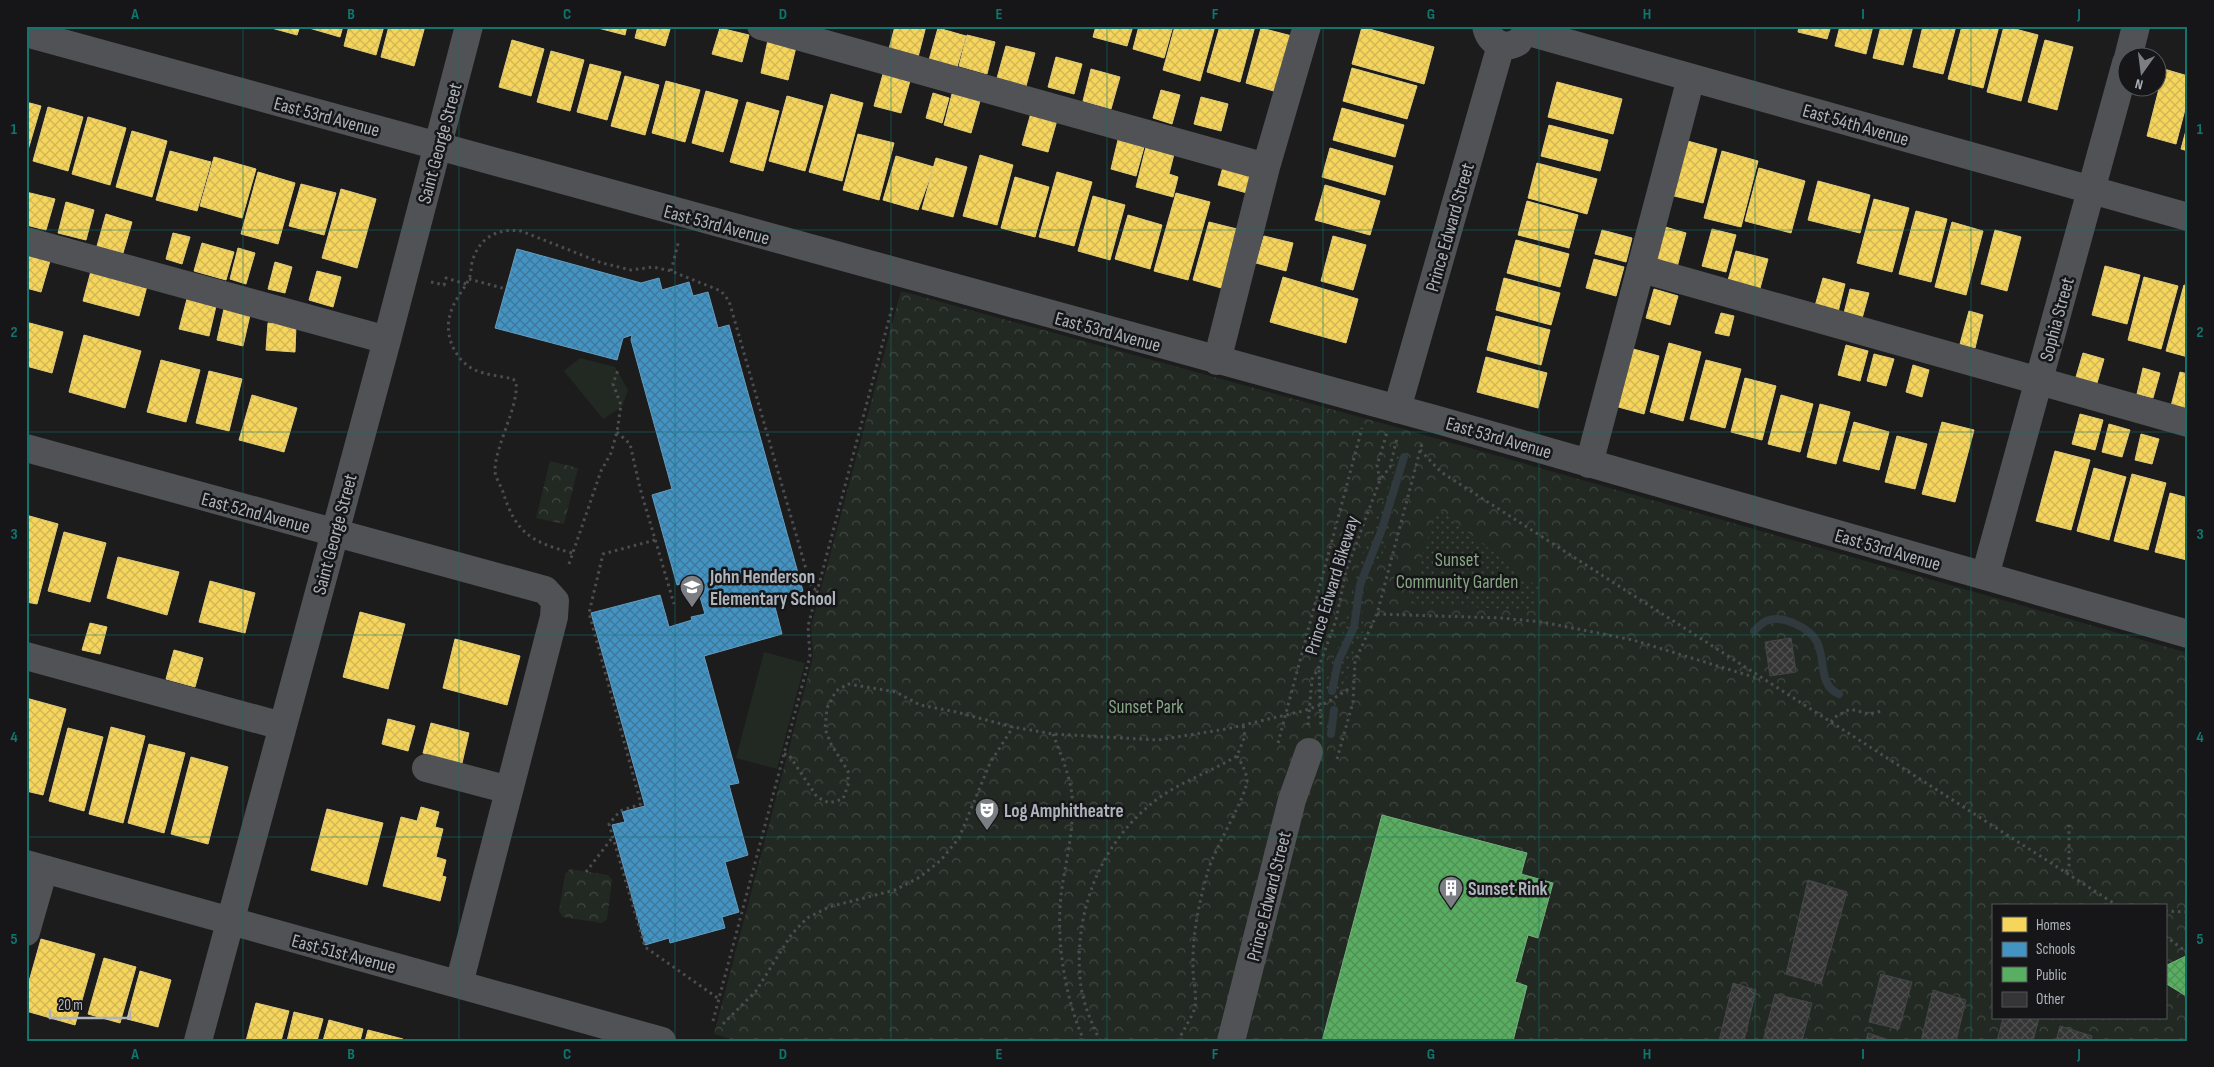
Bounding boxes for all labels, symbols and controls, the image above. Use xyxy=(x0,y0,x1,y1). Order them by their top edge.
text: A xyxy=(130,5,139,24)
text: B xyxy=(347,5,355,24)
text: C xyxy=(563,5,571,24)
text: D xyxy=(779,5,787,24)
text: E xyxy=(996,5,1003,24)
text: F xyxy=(1212,5,1219,24)
text: G xyxy=(1427,5,1435,24)
text: H xyxy=(1643,5,1651,24)
text: I xyxy=(1861,5,1865,24)
text: J xyxy=(2076,5,2081,24)
north arrow xyxy=(2116,48,2166,98)
text: N xyxy=(2133,75,2145,93)
street label: Saint George Street xyxy=(413,80,468,206)
street label: East 53rd Avenue xyxy=(271,92,382,143)
street label: East 54th Avenue xyxy=(1800,99,1911,152)
text: 1 xyxy=(11,120,18,139)
text: 1 xyxy=(2197,120,2204,139)
street label: Prince Edward Street xyxy=(1421,160,1480,294)
street label: East 53rd Avenue xyxy=(661,200,772,251)
street label: Sophia Street xyxy=(2035,275,2080,364)
street label: East 53rd Avenue xyxy=(1052,307,1163,358)
text: 2 xyxy=(10,323,18,342)
text: 2 xyxy=(2196,323,2204,342)
street label: East 53rd Avenue xyxy=(1443,412,1554,464)
street label: Saint George Street xyxy=(308,471,363,597)
street label: East 52nd Avenue xyxy=(199,488,312,539)
street label: Prince Edward Bikeway xyxy=(1300,512,1365,658)
street label: East 53rd Avenue xyxy=(1832,524,1943,576)
text: 3 xyxy=(10,525,18,544)
text: 3 xyxy=(2196,525,2204,544)
park label: Sunset Community Garden xyxy=(1396,549,1518,594)
place label: John Henderson Elementary School xyxy=(709,566,836,611)
school or university icon: John Henderson Elementary School xyxy=(679,574,705,608)
park label: Sunset Park xyxy=(1108,696,1184,719)
text: 4 xyxy=(10,728,18,747)
text: 4 xyxy=(2196,728,2204,747)
theatre icon: Log Amphitheatre xyxy=(974,797,1000,831)
place label: Log Amphitheatre xyxy=(1004,800,1124,823)
street label: Prince Edward Street xyxy=(1242,829,1297,964)
building icon: Sunset Rink xyxy=(1438,875,1464,909)
place label: Sunset Rink xyxy=(1468,878,1548,901)
legend xyxy=(1992,904,2166,1020)
text: Homes xyxy=(2036,916,2071,935)
text: 5 xyxy=(10,930,18,949)
street label: East 51st Avenue xyxy=(289,930,398,979)
text: 5 xyxy=(2196,930,2204,949)
text: Schools xyxy=(2036,940,2075,959)
text: Public xyxy=(2036,966,2067,985)
scale bar xyxy=(50,987,130,1019)
text: Other xyxy=(2036,990,2065,1009)
text: 20 m xyxy=(58,996,83,1015)
text: A xyxy=(130,1045,139,1064)
text: B xyxy=(347,1045,355,1064)
text: C xyxy=(563,1045,571,1064)
text: D xyxy=(779,1045,787,1064)
text: E xyxy=(996,1045,1003,1064)
text: F xyxy=(1212,1045,1219,1064)
text: G xyxy=(1427,1045,1435,1064)
text: H xyxy=(1643,1045,1651,1064)
text: I xyxy=(1861,1045,1865,1064)
text: J xyxy=(2076,1045,2081,1064)

